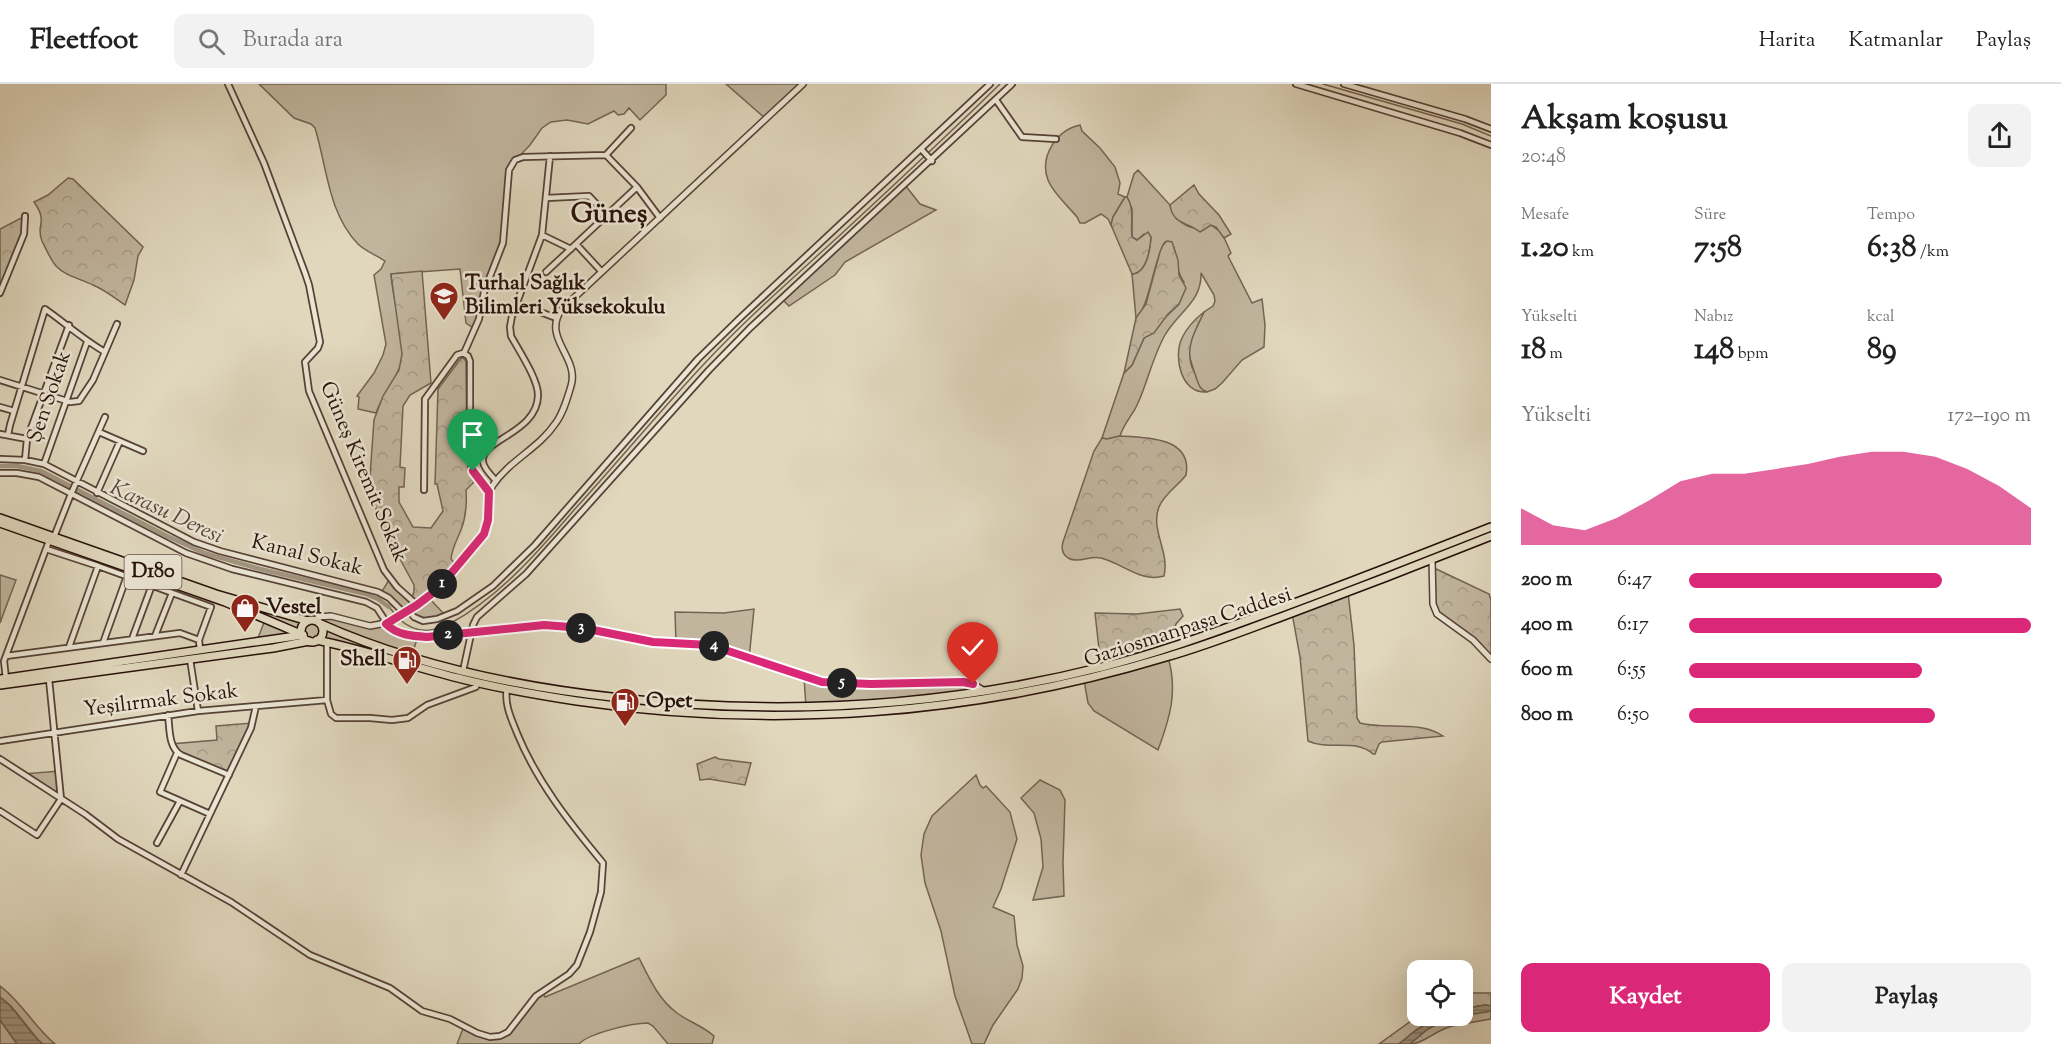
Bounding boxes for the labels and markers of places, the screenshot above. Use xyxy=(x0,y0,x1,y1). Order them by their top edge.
place label: Turhal Sağlık Bilimleri Yüksekokulu xyxy=(465,269,666,323)
school or university icon: Turhal Sağlık Bilimleri Yüksekokulu xyxy=(428,280,460,322)
pin xyxy=(447,409,498,471)
pin: 1 xyxy=(427,569,457,599)
shop icon: Vestel xyxy=(229,592,261,634)
place label: Vestel xyxy=(266,593,322,623)
pin: 3 xyxy=(566,613,596,643)
pin: 2 xyxy=(433,620,463,650)
pin xyxy=(947,622,998,684)
pin: 4 xyxy=(699,631,729,661)
fuel station icon: Shell xyxy=(391,644,423,686)
place label: Shell xyxy=(340,645,386,675)
pin: 5 xyxy=(827,668,857,698)
fuel station icon: Opet xyxy=(609,686,641,728)
place label: Opet xyxy=(646,687,693,717)

